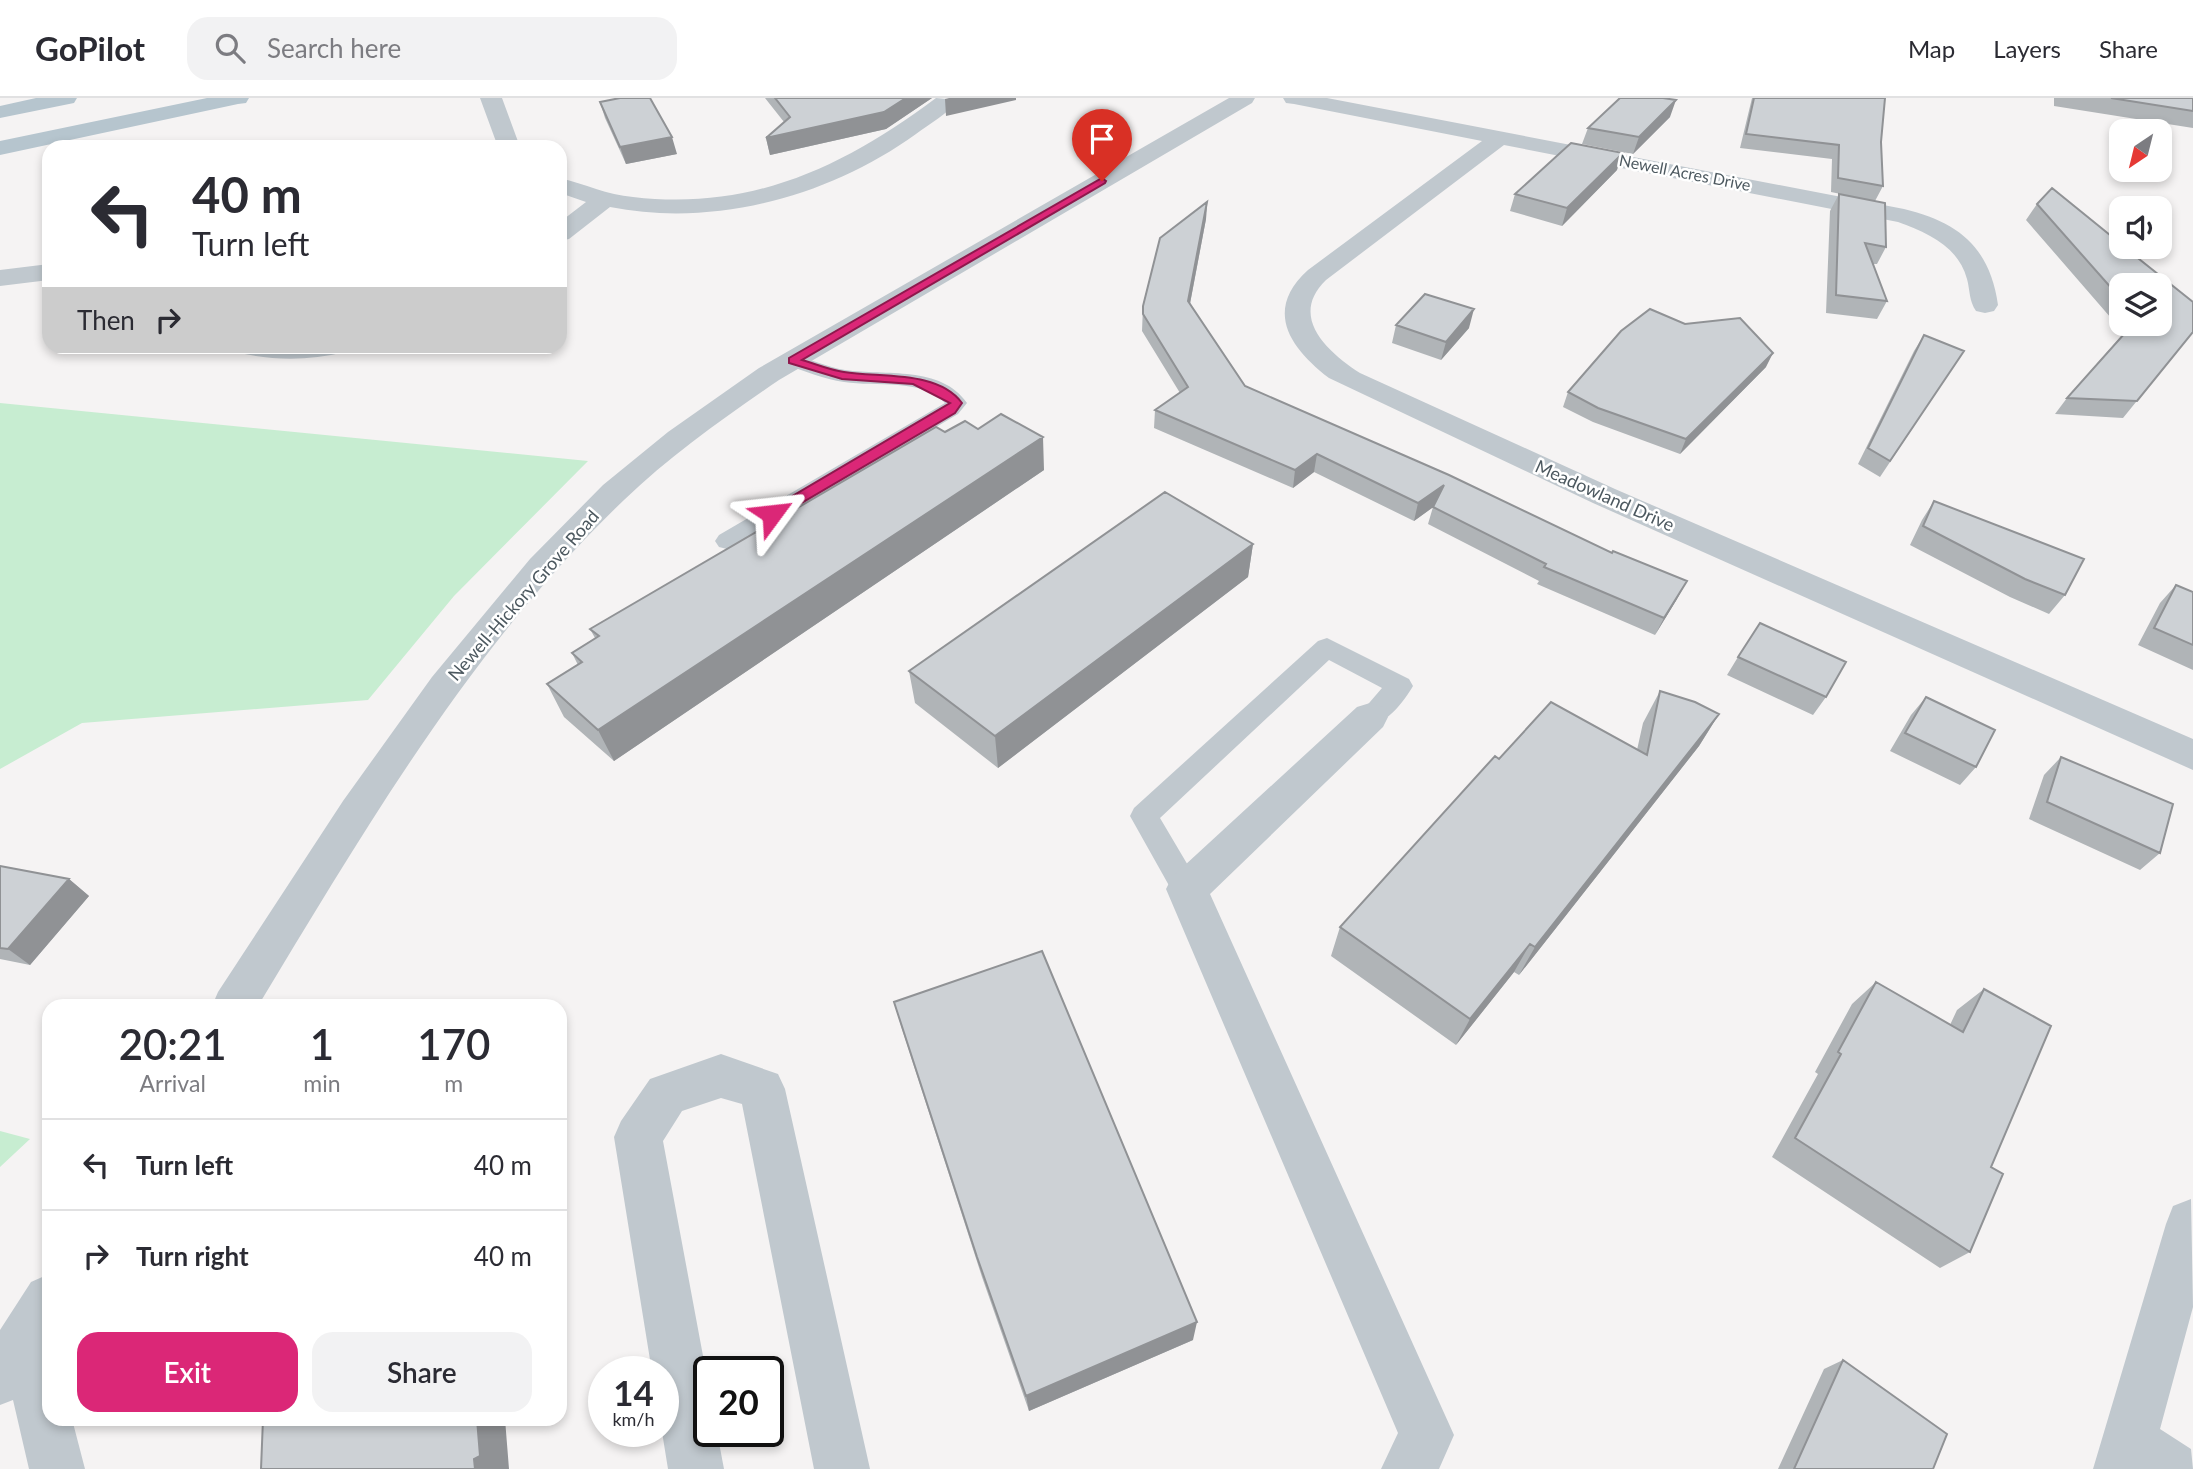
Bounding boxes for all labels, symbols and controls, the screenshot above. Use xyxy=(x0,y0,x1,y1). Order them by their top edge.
search box xyxy=(187,17,677,80)
text: GoPilot xyxy=(35,28,145,68)
icon: search xyxy=(211,29,249,67)
text: Search here xyxy=(267,32,401,64)
text: Map xyxy=(1908,34,1955,63)
text: Layers xyxy=(1993,34,2061,63)
text: Share xyxy=(2099,34,2158,63)
pin xyxy=(1072,109,1132,181)
north arrow xyxy=(2109,119,2172,182)
map controls xyxy=(2109,119,2172,336)
icon: arrive xyxy=(1083,120,1121,158)
street label: Newell Acres Drive xyxy=(1618,150,1752,194)
text: 40 m xyxy=(192,165,302,223)
icon: left xyxy=(77,168,168,259)
button: sound xyxy=(2109,196,2172,259)
text: Turn left xyxy=(192,224,309,263)
button: layers xyxy=(2109,273,2172,336)
icon: right xyxy=(149,301,187,339)
text: Then xyxy=(77,304,135,336)
street label: Meadowland Drive xyxy=(1532,454,1678,536)
position arrow xyxy=(735,477,809,551)
street label: Newell-Hickory Grove Road xyxy=(443,505,603,685)
text: 20:21 xyxy=(119,1019,227,1069)
text: 1 xyxy=(310,1019,334,1069)
text: 170 xyxy=(417,1019,490,1069)
text: Arrival xyxy=(140,1069,206,1097)
text: min xyxy=(303,1069,341,1097)
text: m xyxy=(444,1069,463,1097)
icon: left xyxy=(77,1146,115,1184)
text: Turn left xyxy=(136,1149,233,1181)
text: 40 m xyxy=(474,1149,532,1181)
icon: right xyxy=(77,1237,115,1275)
text: Turn right xyxy=(136,1240,249,1272)
text: 40 m xyxy=(474,1240,532,1272)
button: Exit xyxy=(77,1332,298,1412)
button: Share xyxy=(312,1332,532,1412)
speed limit sign: 20 xyxy=(693,1356,784,1447)
text: 14 xyxy=(613,1371,654,1413)
text: km/h xyxy=(612,1408,655,1430)

